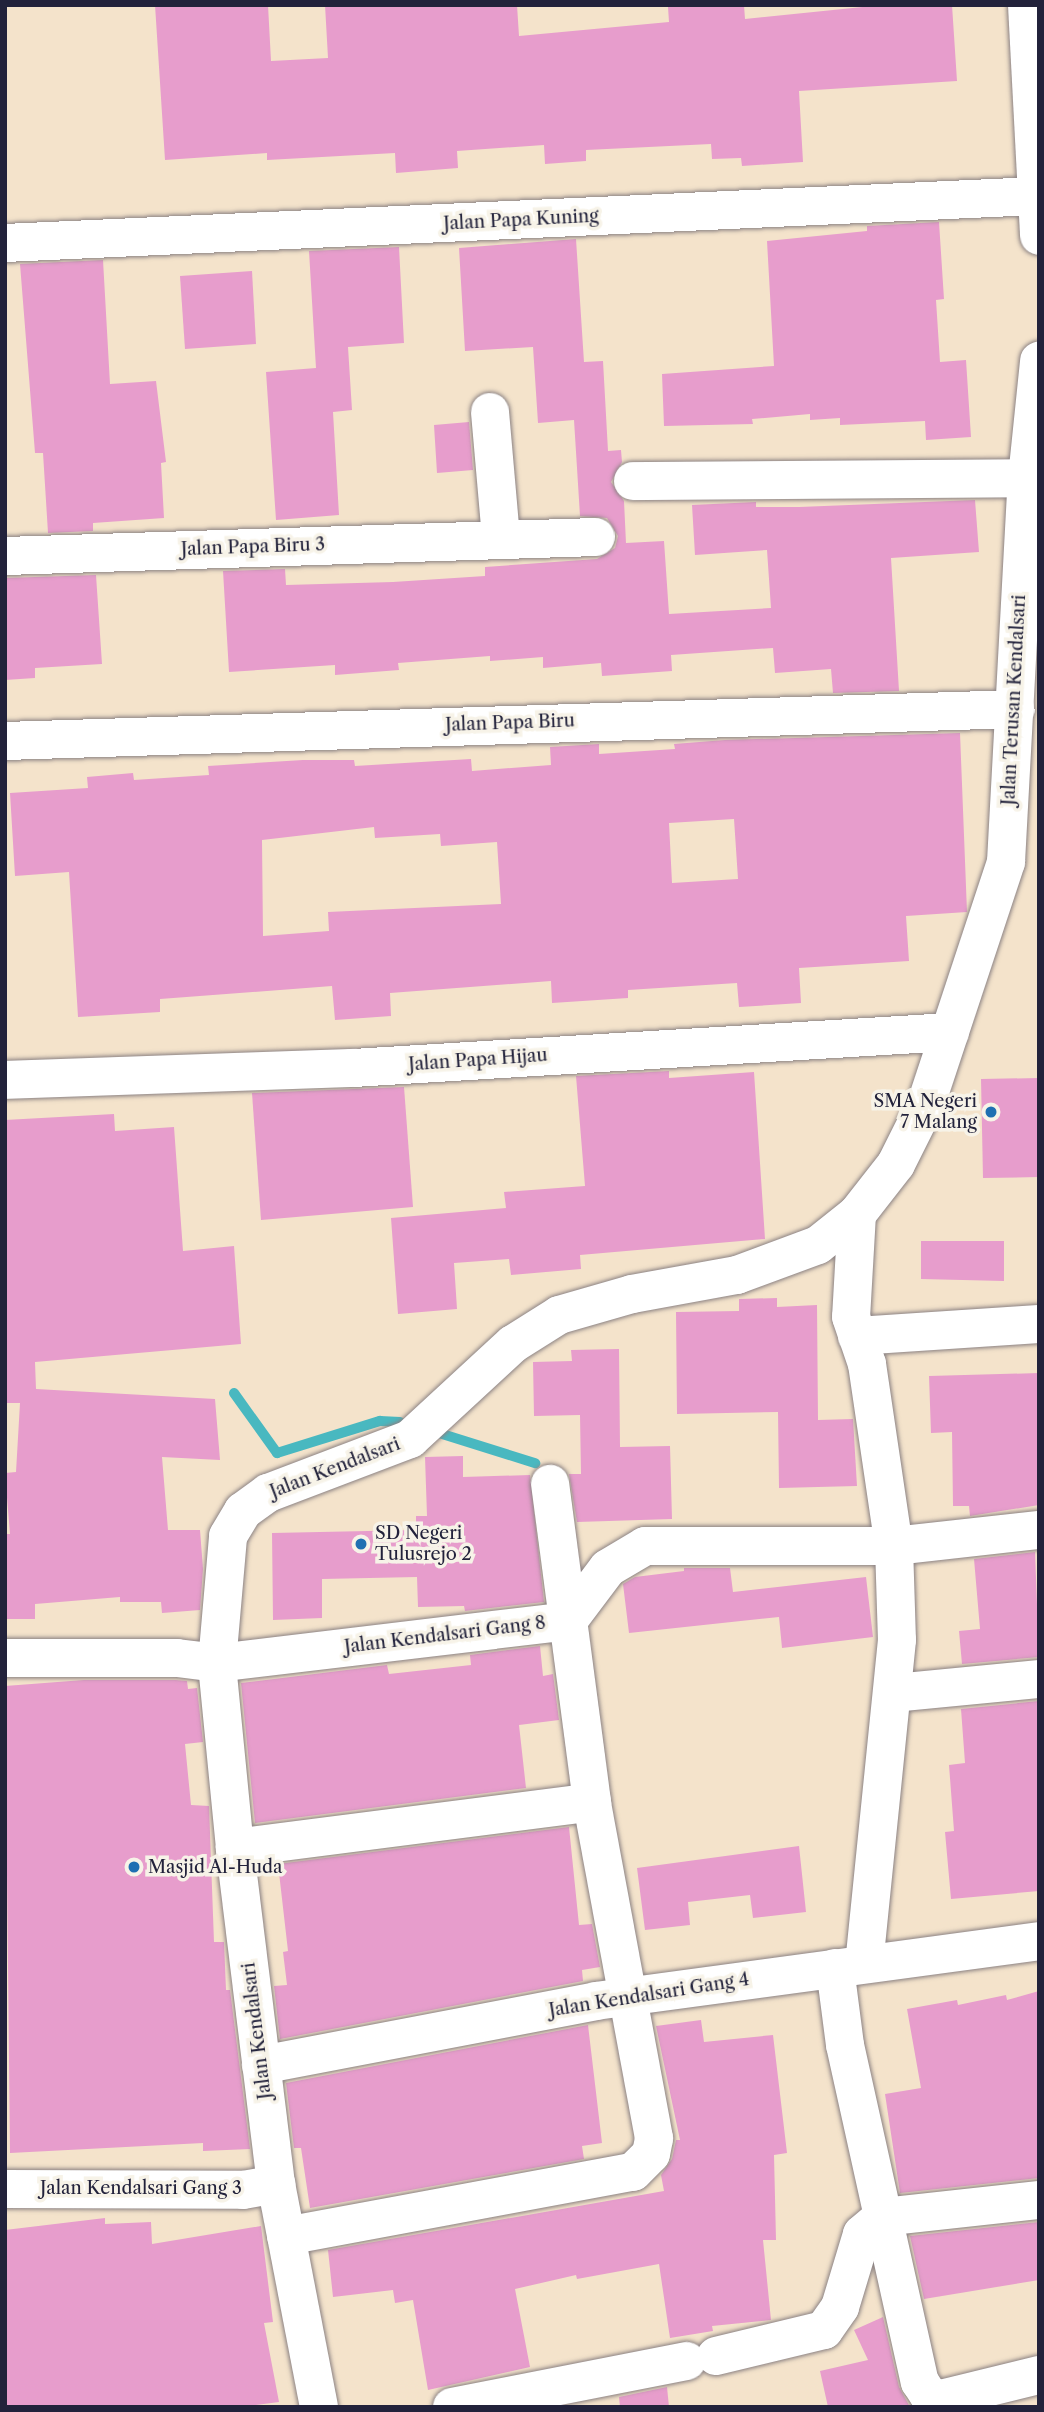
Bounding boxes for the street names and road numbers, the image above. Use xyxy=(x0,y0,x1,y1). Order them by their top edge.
street label: Jalan Papa Kuning xyxy=(443,205,599,235)
street label: Jalan Papa Biru 3 xyxy=(180,534,326,560)
street label: Jalan Terusan Kendalsari xyxy=(998,594,1030,806)
street label: Jalan Papa Biru xyxy=(445,710,575,736)
street label: Jalan Papa Hijau xyxy=(408,1044,548,1076)
street label: Jalan Kendalsari xyxy=(267,1433,403,1503)
street label: Jalan Kendalsari Gang 8 xyxy=(343,1612,547,1658)
street label: Jalan Kendalsari xyxy=(238,1961,276,2101)
street label: Jalan Kendalsari Gang 4 xyxy=(547,1969,751,2021)
street label: Jalan Kendalsari Gang 3 xyxy=(40,2177,242,2199)

